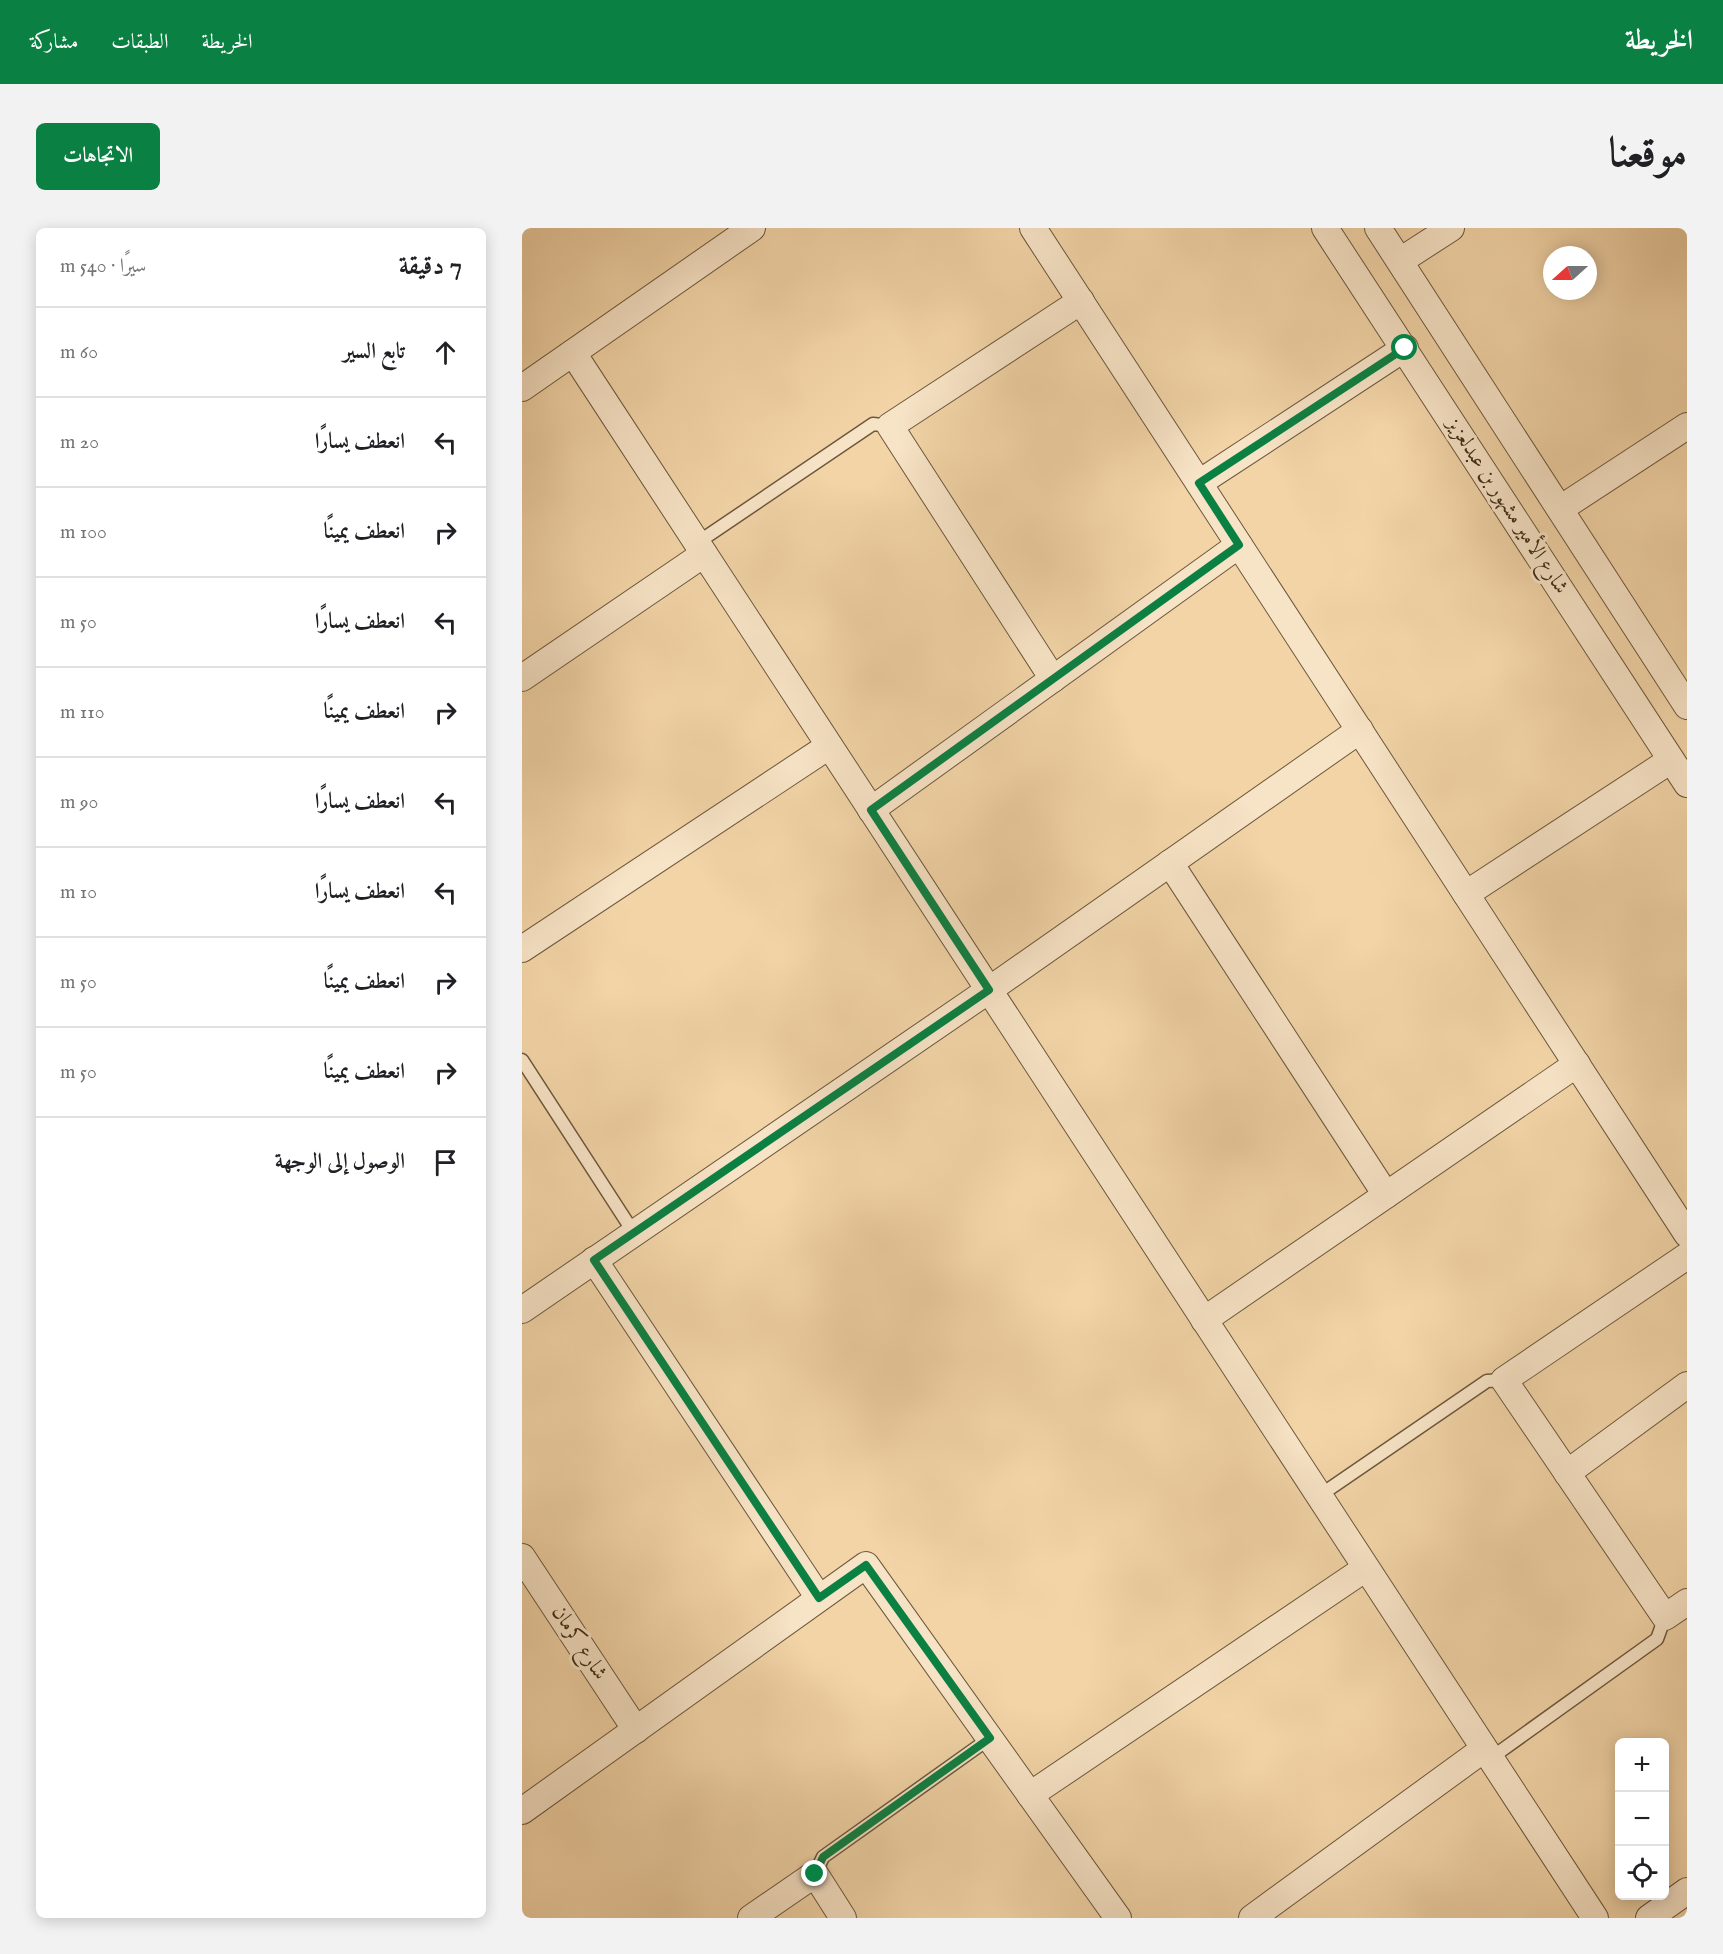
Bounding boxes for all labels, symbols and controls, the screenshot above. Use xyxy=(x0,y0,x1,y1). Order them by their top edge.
text: الخريطة xyxy=(1625,24,1693,59)
text: مشاركة xyxy=(30,29,78,56)
text: الطبقات xyxy=(111,29,168,56)
text: الخريطة xyxy=(201,29,253,56)
button: الاتجاهات xyxy=(36,123,160,190)
text: موقعنا xyxy=(1609,128,1687,181)
north arrow xyxy=(1543,246,1597,300)
text: 7 دقيقة xyxy=(399,250,462,283)
text: سيرًا · 540 m xyxy=(60,254,146,279)
route start xyxy=(1391,334,1417,360)
icon: ahead xyxy=(429,336,462,369)
text: تابع السير xyxy=(343,338,405,366)
text: 60 m xyxy=(60,340,98,365)
street label: شارع الأمير مشهور بن عبدلعزيز xyxy=(1436,409,1577,601)
icon: left xyxy=(429,426,462,459)
text: انعطف يسارًا xyxy=(315,428,405,456)
text: 20 m xyxy=(60,430,99,455)
icon: right xyxy=(429,516,462,549)
text: انعطف يمينًا xyxy=(324,518,405,546)
text: 100 m xyxy=(60,520,107,545)
icon: left xyxy=(429,606,462,639)
text: انعطف يسارًا xyxy=(315,608,405,636)
text: 50 m xyxy=(60,610,97,635)
icon: right xyxy=(429,696,462,729)
text: انعطف يمينًا xyxy=(324,698,405,726)
text: 110 m xyxy=(60,700,104,725)
icon: left xyxy=(429,786,462,819)
text: انعطف يسارًا xyxy=(315,788,405,816)
text: 90 m xyxy=(60,790,98,815)
icon: left xyxy=(429,876,462,909)
text: انعطف يسارًا xyxy=(315,878,405,906)
text: 10 m xyxy=(60,880,97,905)
icon: right xyxy=(429,966,462,999)
text: انعطف يمينًا xyxy=(324,968,405,996)
text: 50 m xyxy=(60,970,97,995)
icon: right xyxy=(429,1056,462,1089)
text: انعطف يمينًا xyxy=(324,1058,405,1086)
text: 50 m xyxy=(60,1060,97,1085)
icon: arrive xyxy=(429,1146,462,1179)
text: الوصول إلى الوجهة xyxy=(275,1148,405,1176)
street label: شارع كرمان xyxy=(542,1601,613,1687)
map controls xyxy=(1615,1738,1669,1900)
button: + xyxy=(1615,1738,1669,1792)
button: − xyxy=(1615,1792,1669,1846)
button: locate xyxy=(1615,1846,1669,1900)
route end xyxy=(801,1860,827,1886)

